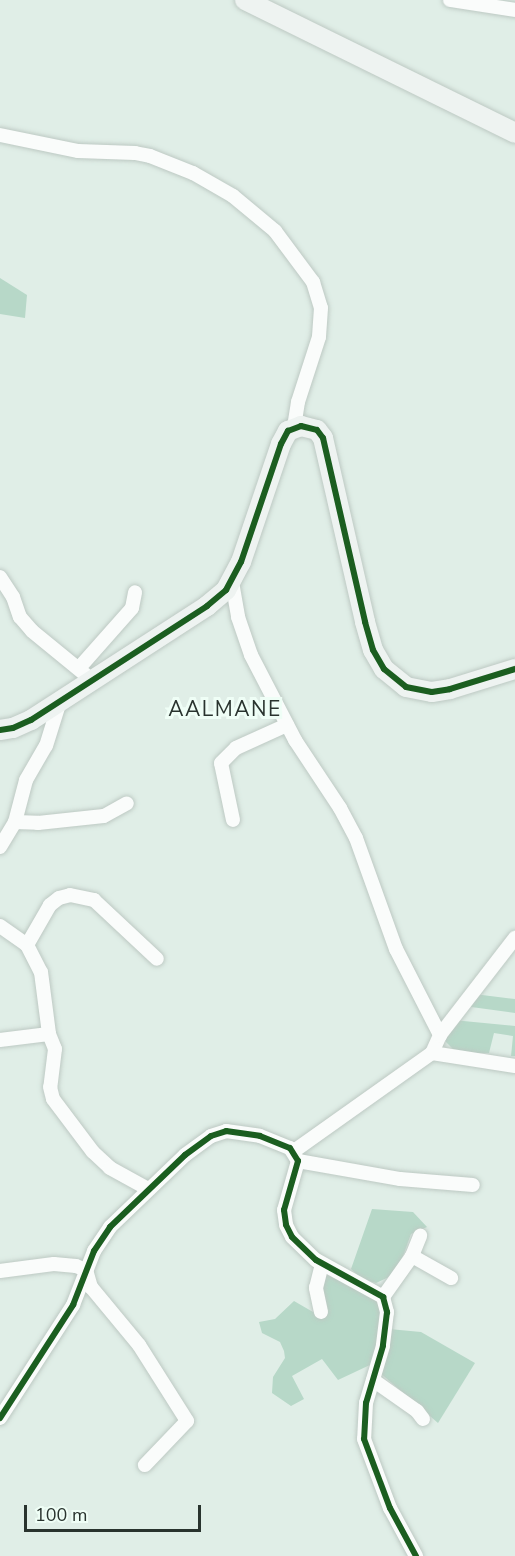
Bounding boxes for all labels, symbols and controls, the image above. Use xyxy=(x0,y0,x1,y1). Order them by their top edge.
district label: AALMANE xyxy=(168,696,282,722)
scale bar xyxy=(27,1493,204,1531)
text: 100 m xyxy=(35,1503,87,1527)

